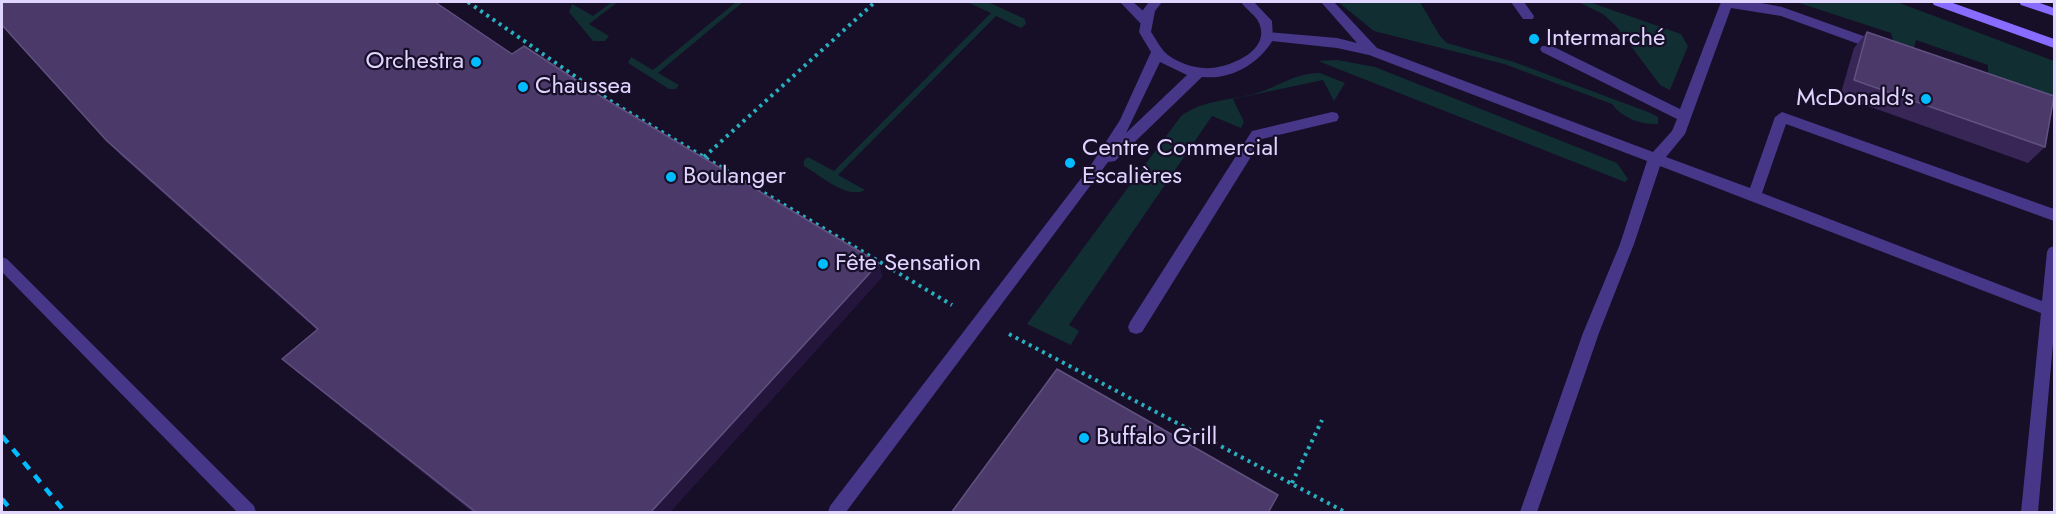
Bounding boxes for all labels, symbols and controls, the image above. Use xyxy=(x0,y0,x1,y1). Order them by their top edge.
place label: Intermarché xyxy=(1546,25,1665,53)
marker: Intermarché xyxy=(1527,32,1541,46)
place label: Orchestra xyxy=(366,48,464,76)
marker: Orchestra xyxy=(469,55,483,69)
place label: Chaussea xyxy=(535,73,631,101)
marker: Chaussea xyxy=(516,80,530,94)
place label: McDonald's xyxy=(1796,85,1914,113)
marker: McDonald's xyxy=(1919,92,1933,106)
place label: Centre Commercial Escalières xyxy=(1082,135,1279,191)
marker: Centre Commercial Escalières xyxy=(1063,156,1077,170)
place label: Boulanger xyxy=(683,163,786,191)
marker: Boulanger xyxy=(664,170,678,184)
place label: Fête Sensation xyxy=(835,250,981,278)
marker: Fête Sensation xyxy=(816,257,830,271)
place label: Buffalo Grill xyxy=(1096,424,1217,452)
marker: Buffalo Grill xyxy=(1077,431,1091,445)

